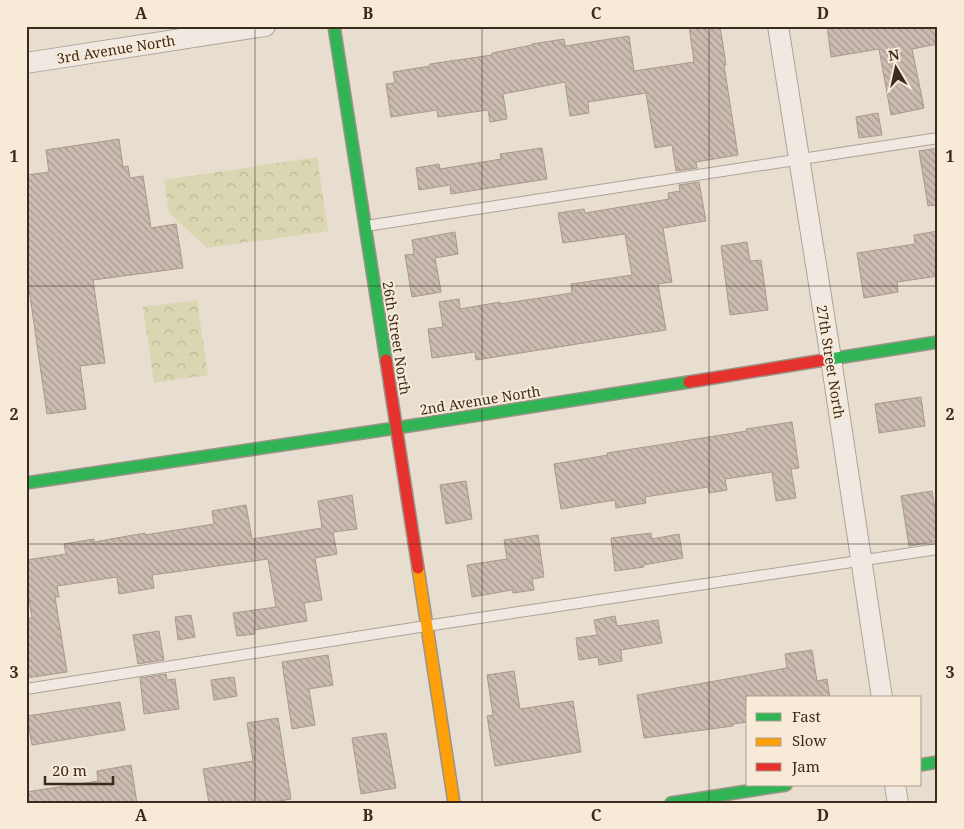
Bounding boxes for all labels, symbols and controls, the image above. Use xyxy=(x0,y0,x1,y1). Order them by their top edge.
text: A xyxy=(135,2,148,24)
text: B xyxy=(363,2,374,24)
text: C xyxy=(591,2,602,24)
text: D xyxy=(817,2,829,24)
street label: 3rd Avenue North xyxy=(55,30,177,68)
north arrow xyxy=(872,42,922,92)
text: N xyxy=(887,44,901,65)
text: 1 xyxy=(9,145,19,167)
text: 1 xyxy=(945,145,955,167)
street label: 26th Street North xyxy=(379,280,415,396)
street label: 27th Street North xyxy=(813,304,849,420)
street label: 2nd Avenue North xyxy=(418,381,542,419)
text: 2 xyxy=(9,403,19,425)
text: 2 xyxy=(945,403,955,425)
text: 3 xyxy=(9,661,19,683)
text: 3 xyxy=(945,661,955,683)
legend xyxy=(746,696,922,786)
text: Fast xyxy=(792,706,821,726)
text: Slow xyxy=(792,730,826,750)
scale bar xyxy=(45,754,112,786)
text: Jam xyxy=(791,756,820,776)
text: 20 m xyxy=(52,760,87,780)
text: A xyxy=(135,804,148,826)
text: B xyxy=(363,804,374,826)
text: C xyxy=(591,804,602,826)
text: D xyxy=(817,804,829,826)

